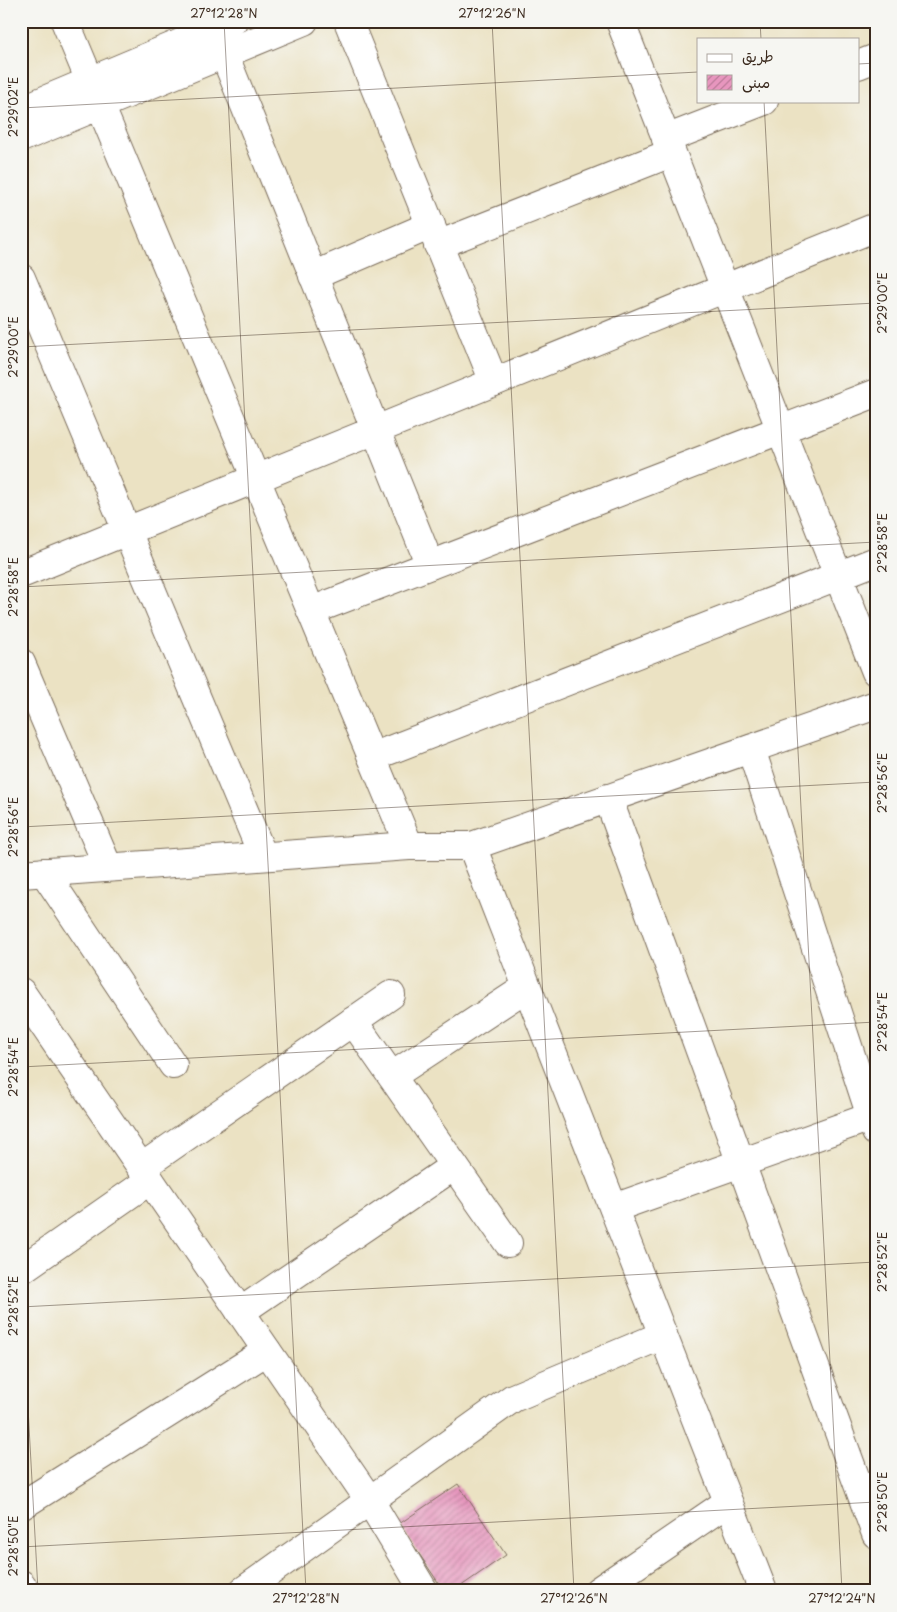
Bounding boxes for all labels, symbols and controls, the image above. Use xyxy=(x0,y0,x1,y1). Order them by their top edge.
text: 27°12'28"N xyxy=(190,4,258,22)
text: 27°12'26"N xyxy=(458,4,526,22)
legend xyxy=(697,38,860,102)
text: طريق xyxy=(742,44,774,67)
text: مبنى xyxy=(742,70,770,93)
text: 2°29'02"E xyxy=(4,77,22,137)
text: 2°29'00"E xyxy=(873,272,891,334)
text: 2°29'00"E xyxy=(4,316,22,378)
text: 2°28'58"E xyxy=(873,513,891,573)
text: 2°28'58"E xyxy=(4,557,22,617)
text: 2°28'56"E xyxy=(873,753,891,813)
text: 2°28'56"E xyxy=(4,797,22,857)
text: 2°28'54"E xyxy=(873,992,891,1052)
text: 2°28'54"E xyxy=(4,1037,22,1097)
text: 2°28'52"E xyxy=(873,1232,891,1292)
text: 2°28'52"E xyxy=(4,1276,22,1336)
text: 2°28'50"E xyxy=(873,1472,891,1532)
text: 2°28'50"E xyxy=(4,1516,22,1576)
text: 27°12'28"N xyxy=(272,1589,340,1607)
text: 27°12'26"N xyxy=(540,1589,608,1607)
text: 27°12'24"N xyxy=(808,1589,876,1607)

